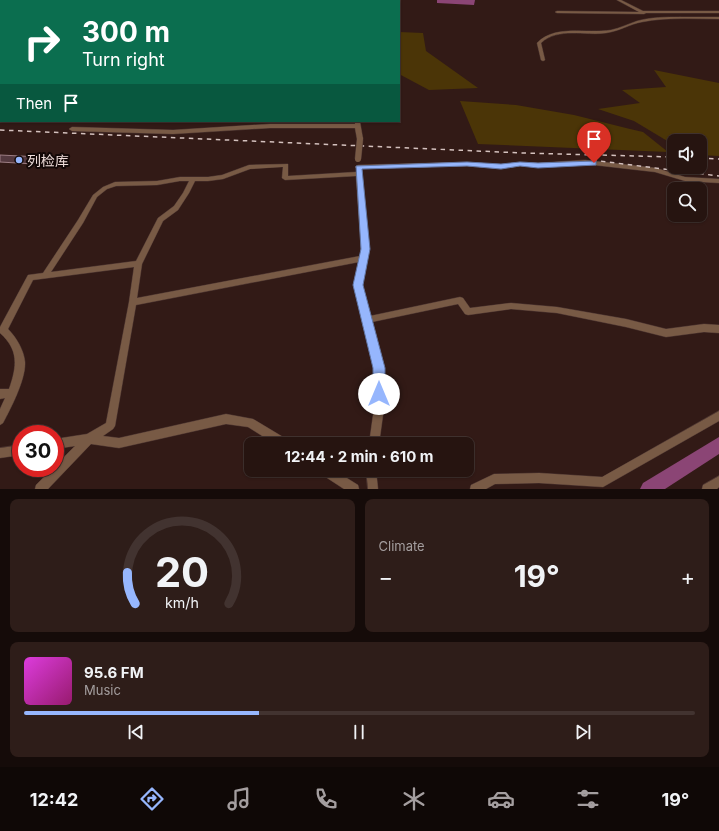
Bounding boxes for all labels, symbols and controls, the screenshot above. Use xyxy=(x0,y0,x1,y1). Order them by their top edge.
text: 300 m xyxy=(82,15,170,49)
icon: right xyxy=(16,16,68,68)
text: Turn right xyxy=(82,49,165,70)
icon: arrive xyxy=(60,92,82,114)
text: Then xyxy=(16,94,52,113)
pin xyxy=(577,122,611,163)
icon: arrive xyxy=(583,128,605,150)
map controls xyxy=(667,134,707,222)
button: sound xyxy=(667,134,707,174)
place label: 列检库 xyxy=(27,152,69,169)
marker: 列检库 xyxy=(14,155,24,165)
button: search xyxy=(667,182,707,222)
position arrow xyxy=(358,373,400,415)
speed limit sign: 30 xyxy=(12,425,64,477)
text: 12:44 · 2 min · 610 m xyxy=(284,447,434,466)
text: Climate xyxy=(379,538,425,554)
text: 20 xyxy=(155,546,209,596)
text: 19° xyxy=(514,558,560,594)
text: − xyxy=(379,564,393,590)
text: + xyxy=(680,564,695,590)
text: km/h xyxy=(165,593,199,610)
text: 95.6 FM xyxy=(84,663,144,682)
text: Music xyxy=(84,682,121,698)
icon: previous xyxy=(125,721,147,743)
icon: pause xyxy=(348,721,370,743)
icon: next xyxy=(572,721,594,743)
icon: directions xyxy=(138,785,166,813)
icon: music xyxy=(225,785,253,813)
icon: phone xyxy=(312,785,340,813)
icon: climate xyxy=(400,785,428,813)
icon: car xyxy=(487,785,515,813)
icon: filters xyxy=(574,785,602,813)
text: 12:42 xyxy=(30,789,78,810)
text: 19° xyxy=(662,789,689,810)

